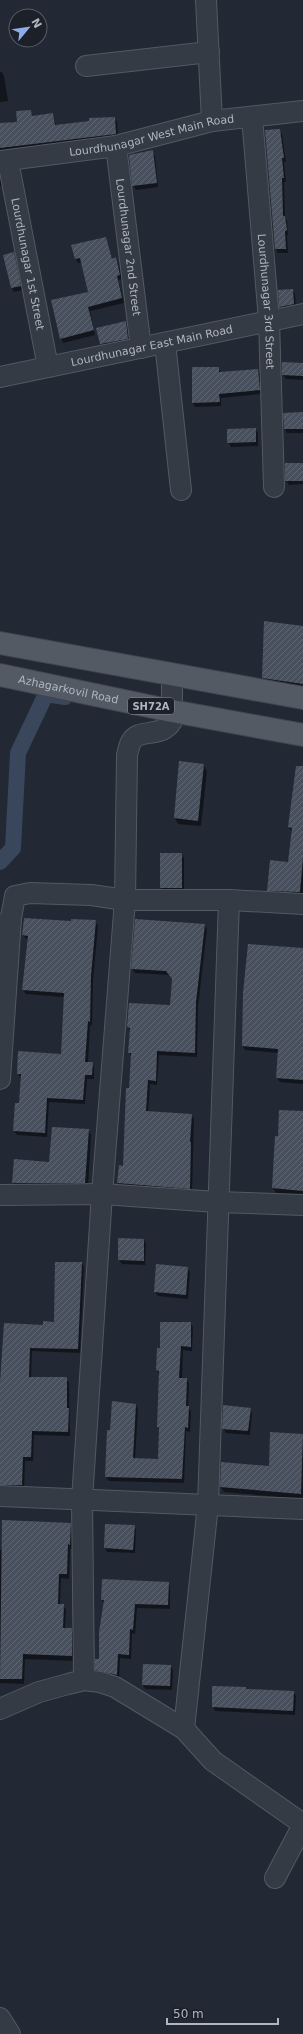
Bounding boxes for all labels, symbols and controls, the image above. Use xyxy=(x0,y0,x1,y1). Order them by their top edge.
north arrow xyxy=(8,8,48,48)
text: N xyxy=(28,16,44,31)
street label: Lourdhunagar West Main Road xyxy=(68,113,235,159)
street label: Lourdhunagar 2nd Street xyxy=(113,178,143,317)
street label: Lourdhunagar 1st Street xyxy=(8,197,47,332)
street label: Lourdhunagar 3rd Street xyxy=(255,233,276,370)
street label: Lourdhunagar East Main Road xyxy=(70,323,234,369)
street label: Azhagarkovil Road xyxy=(17,673,120,707)
road number: SH72A xyxy=(128,698,174,714)
scale bar xyxy=(167,2000,278,2026)
text: 50 m xyxy=(173,2007,204,2021)

